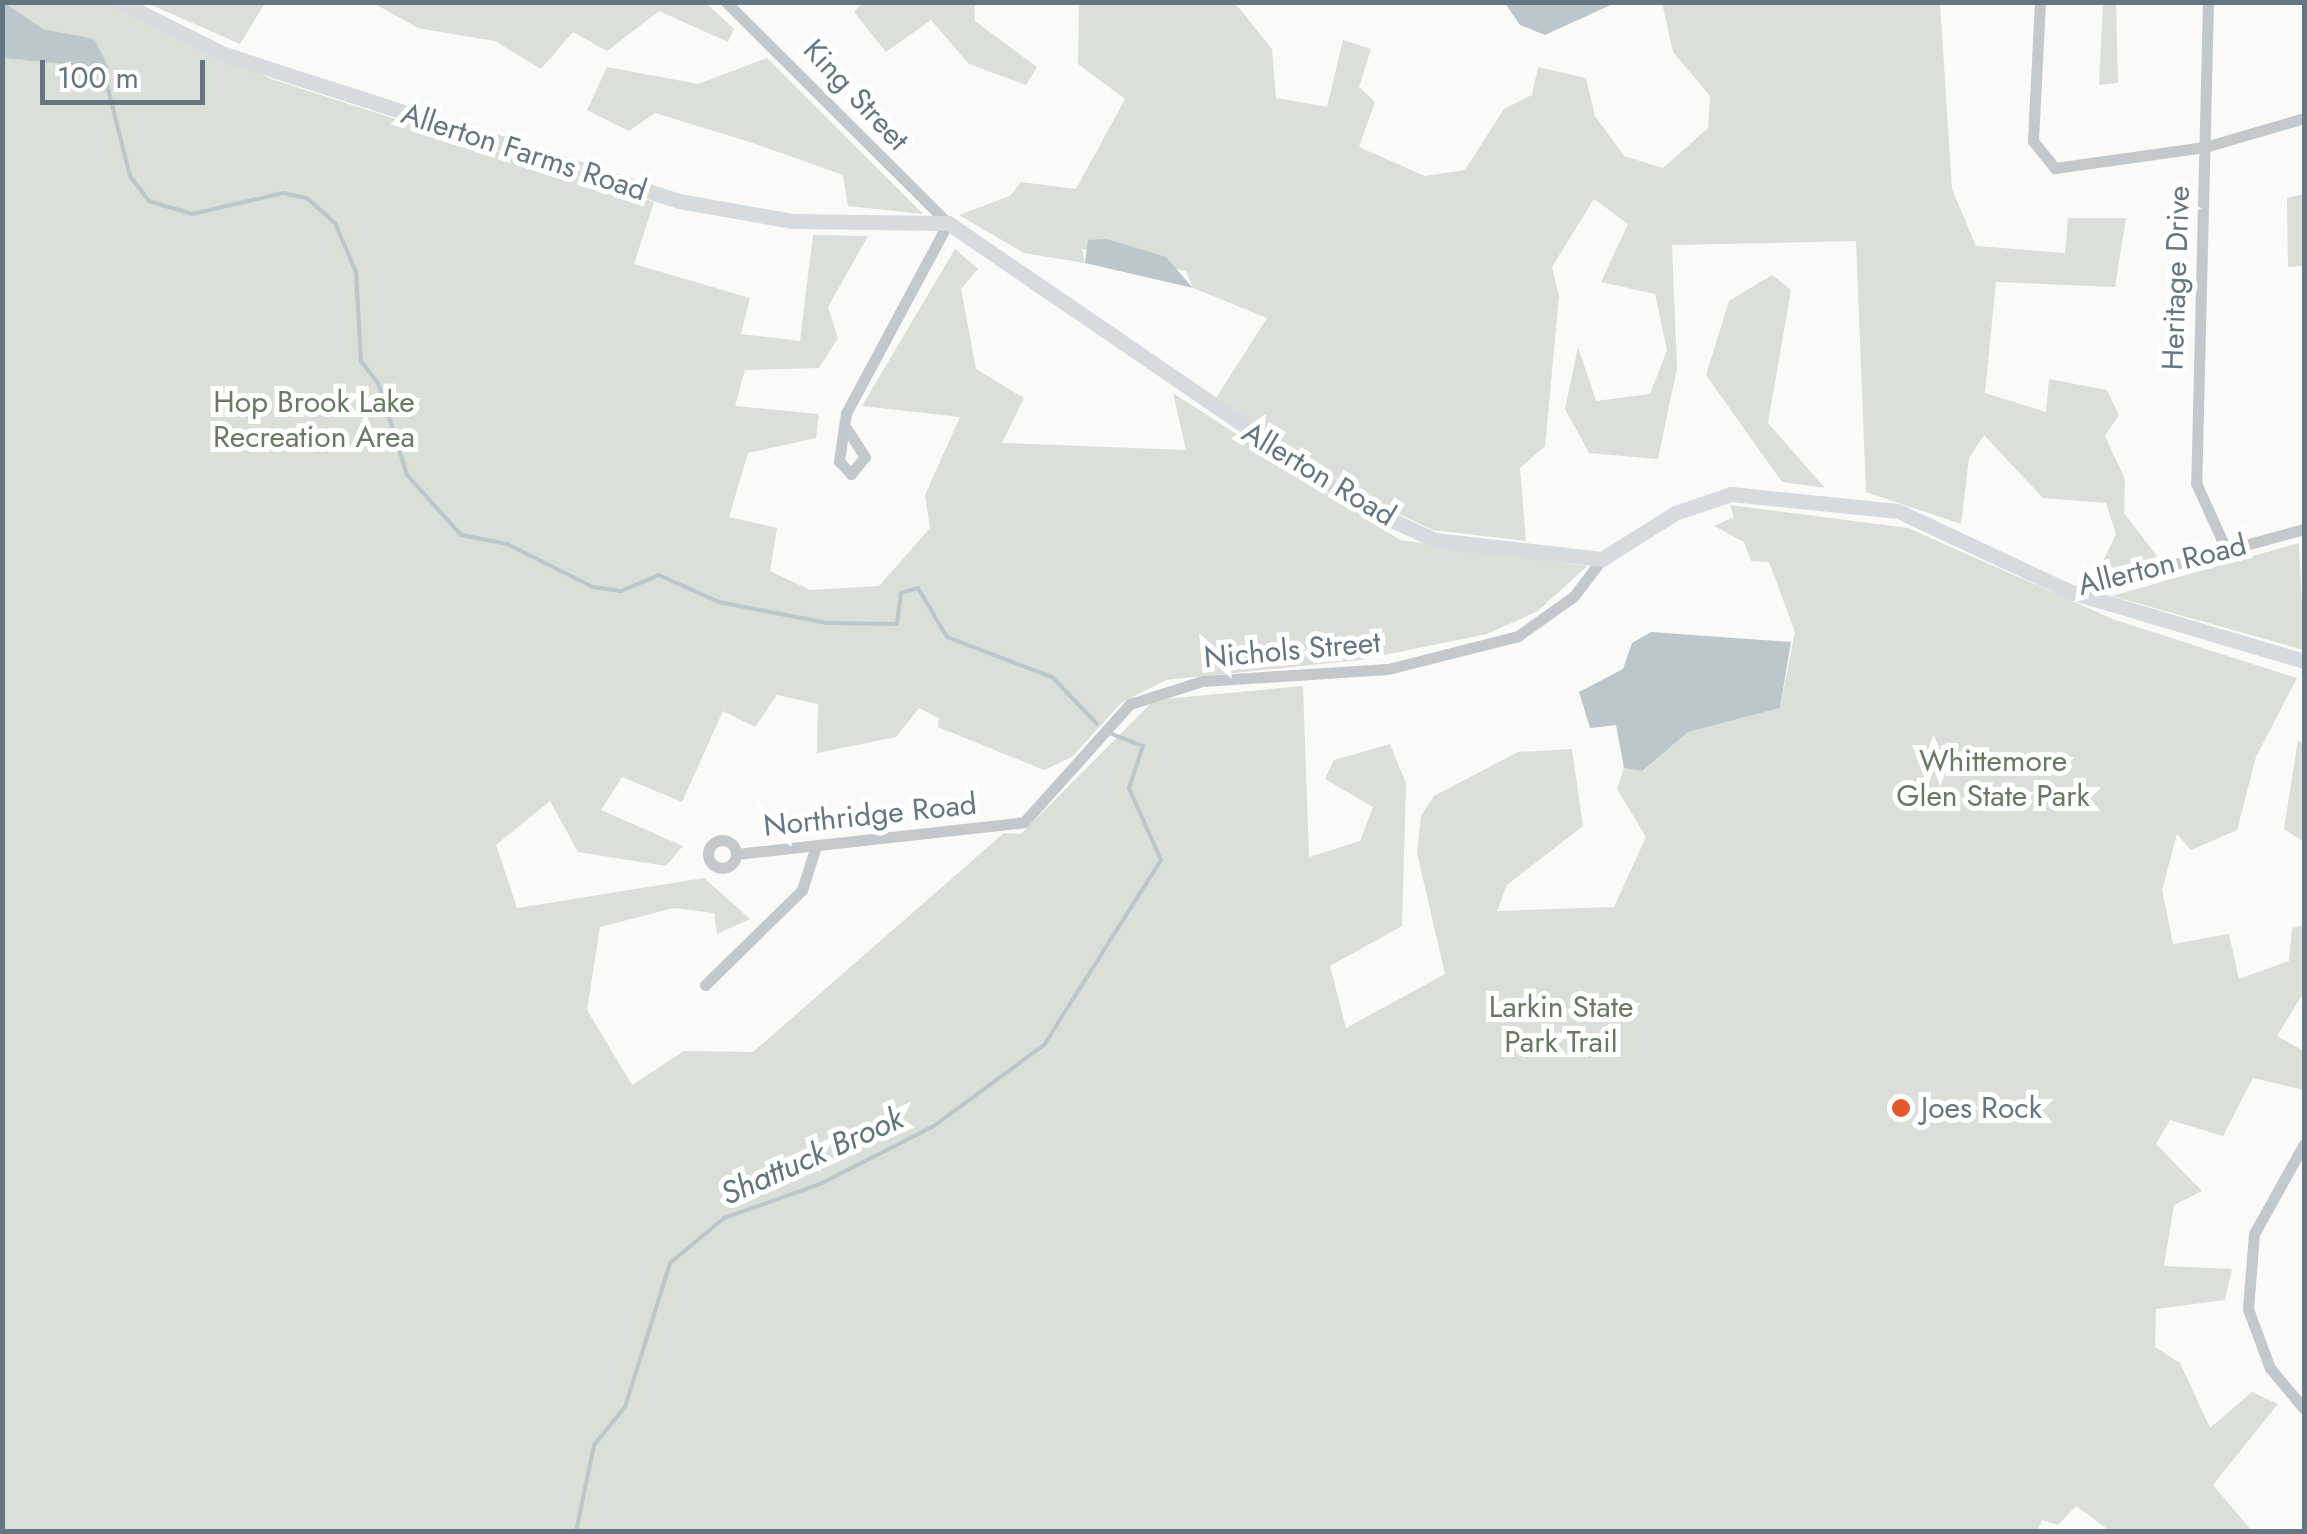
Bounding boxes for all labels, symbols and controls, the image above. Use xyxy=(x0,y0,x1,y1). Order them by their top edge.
street label: King Street xyxy=(796,32,916,158)
scale bar xyxy=(45,40,210,102)
text: 100 m xyxy=(57,56,139,99)
street label: Allerton Farms Road xyxy=(397,95,651,209)
street label: Heritage Drive xyxy=(2155,185,2197,371)
park label: Hop Brook Lake Recreation Area xyxy=(213,384,415,454)
street label: Allerton Road xyxy=(1236,414,1402,534)
street label: Allerton Road xyxy=(2074,527,2250,603)
street label: Nichols Street xyxy=(1202,624,1382,676)
park label: Whittemore Glen State Park xyxy=(1896,743,2090,814)
street label: Northridge Road xyxy=(762,786,978,844)
park label: Larkin State Park Trail xyxy=(1489,989,1633,1060)
place label: Joes Rock xyxy=(1921,1090,2042,1126)
marker: Joes Rock xyxy=(1890,1097,1912,1119)
water label: Shattuck Brook xyxy=(715,1099,909,1213)

